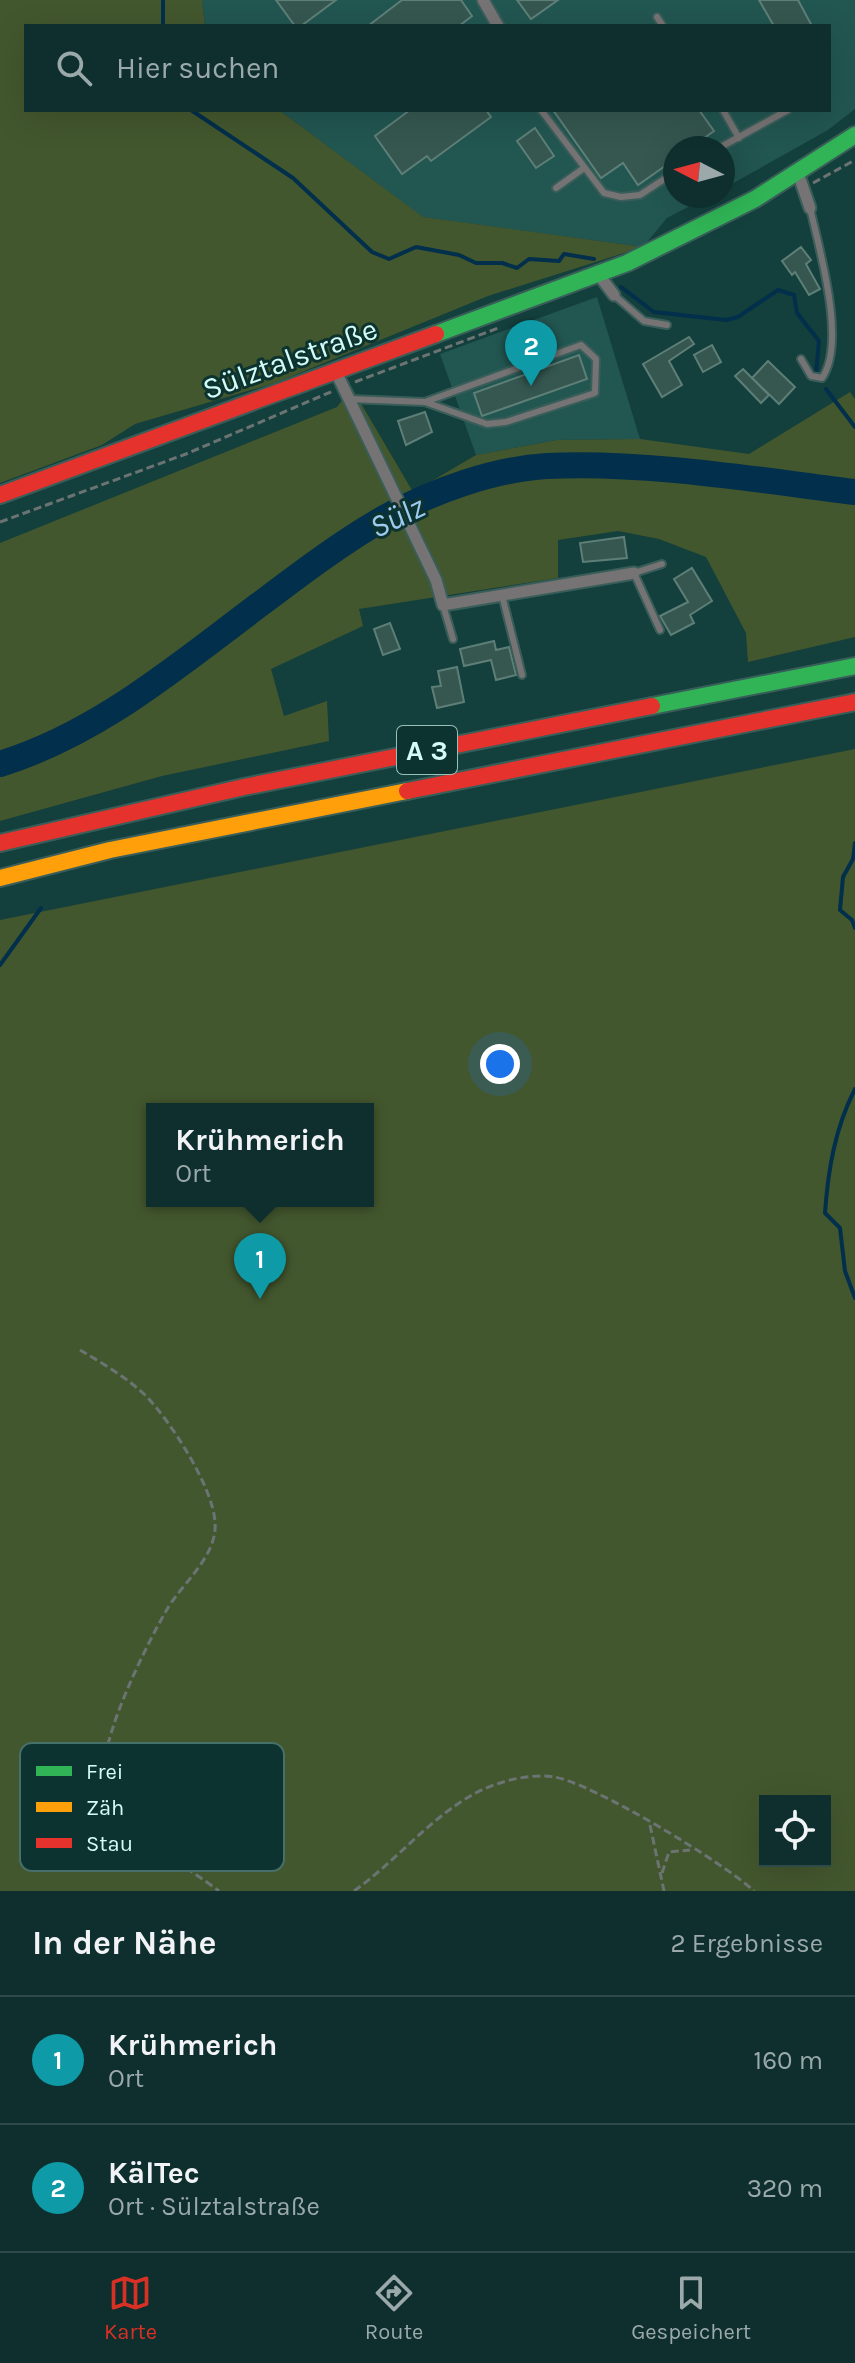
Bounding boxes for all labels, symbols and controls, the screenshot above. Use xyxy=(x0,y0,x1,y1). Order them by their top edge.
search box xyxy=(24,24,831,112)
icon: search xyxy=(52,46,96,90)
text: Hier suchen xyxy=(116,50,279,86)
north arrow xyxy=(663,136,735,208)
street label: Sülztalstraße xyxy=(198,311,382,407)
pin: 2 xyxy=(505,320,557,386)
water label: Sülz xyxy=(363,488,431,546)
road number: A 3 xyxy=(397,726,457,774)
your location xyxy=(480,1044,520,1084)
popup xyxy=(146,1103,374,1207)
text: Krühmerich xyxy=(175,1122,345,1158)
text: Ort xyxy=(175,1158,211,1189)
pin: 1 xyxy=(234,1233,286,1299)
legend xyxy=(20,1743,284,1871)
text: Frei xyxy=(86,1759,123,1785)
text: Zäh xyxy=(86,1795,124,1821)
map controls xyxy=(759,1795,831,1867)
button: locate xyxy=(759,1795,831,1867)
text: Stau xyxy=(86,1831,133,1857)
text: In der Nähe xyxy=(32,1923,216,1963)
text: 2 Ergebnisse xyxy=(671,1928,823,1959)
text: Krühmerich xyxy=(108,2027,277,2063)
text: 1 xyxy=(53,2045,63,2076)
text: 160 m xyxy=(754,2045,823,2076)
text: Ort xyxy=(108,2063,144,2094)
text: KälTec xyxy=(108,2155,200,2191)
text: 2 xyxy=(50,2173,66,2204)
text: 320 m xyxy=(747,2173,823,2204)
text: Ort · Sülztalstraße xyxy=(108,2191,320,2222)
tab: Karte xyxy=(104,2271,157,2345)
tab: Route xyxy=(365,2271,423,2345)
tab: Gespeichert xyxy=(631,2271,751,2345)

